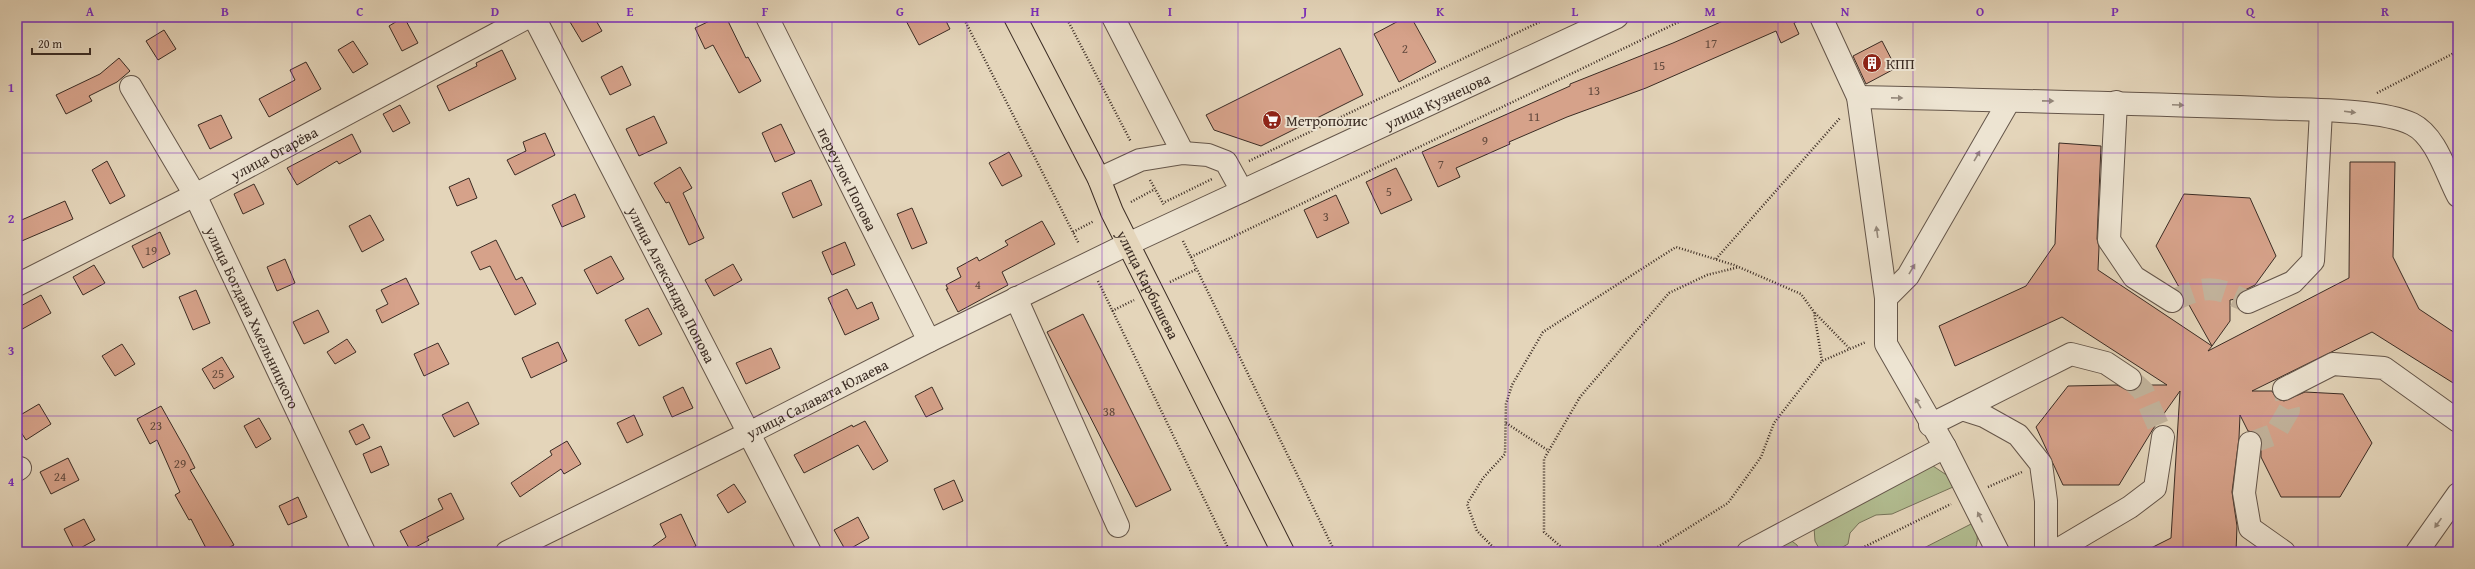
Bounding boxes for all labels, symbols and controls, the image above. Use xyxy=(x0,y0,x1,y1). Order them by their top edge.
text: A xyxy=(86,2,95,21)
text: B xyxy=(221,2,229,21)
text: C xyxy=(356,2,364,21)
text: D xyxy=(491,2,499,21)
text: E xyxy=(627,2,634,21)
text: F xyxy=(762,2,769,21)
text: G xyxy=(896,2,904,21)
text: H xyxy=(1030,2,1040,21)
text: I xyxy=(1168,2,1172,21)
text: J xyxy=(1301,2,1308,21)
text: K xyxy=(1436,2,1445,21)
text: L xyxy=(1572,2,1579,21)
text: M xyxy=(1704,2,1716,21)
text: N xyxy=(1841,2,1850,21)
text: O xyxy=(1976,2,1984,21)
text: P xyxy=(2111,2,2119,21)
text: Q xyxy=(2246,2,2256,21)
text: R xyxy=(2381,2,2390,21)
scale bar xyxy=(32,30,90,56)
house number: 17 xyxy=(1705,34,1717,53)
text: 20 m xyxy=(38,35,62,52)
house number: 2 xyxy=(1402,39,1408,58)
building icon: КПП xyxy=(1861,52,1883,74)
place label: КПП xyxy=(1886,53,1915,74)
house number: 15 xyxy=(1653,56,1665,75)
street label: улица Кузнецова xyxy=(1380,67,1494,134)
text: 1 xyxy=(8,78,14,97)
house number: 13 xyxy=(1588,81,1600,100)
one-way arrow xyxy=(1891,95,1904,101)
one-way arrow xyxy=(2042,98,2055,104)
one-way arrow xyxy=(2172,101,2184,108)
house number: 11 xyxy=(1528,107,1540,126)
supermarket icon: Метрополис xyxy=(1261,109,1283,131)
one-way arrow xyxy=(2344,109,2356,115)
place label: Метрополис xyxy=(1286,110,1368,131)
street label: улица Огарёва xyxy=(226,120,322,185)
street label: переулок Попова xyxy=(813,124,883,235)
house number: 9 xyxy=(1482,131,1488,150)
one-way arrow xyxy=(1974,150,1981,162)
house number: 7 xyxy=(1438,155,1444,174)
house number: 5 xyxy=(1386,182,1392,201)
street label: улица Александра Попова xyxy=(622,202,721,367)
house number: 3 xyxy=(1323,207,1329,226)
text: 2 xyxy=(8,209,15,228)
street label: улица Богдана Хмельницкого xyxy=(200,222,305,412)
street label: улица Карбышева xyxy=(1112,225,1185,343)
one-way arrow xyxy=(1874,225,1880,238)
house number: 19 xyxy=(145,241,157,260)
one-way arrow xyxy=(1908,264,1916,274)
house number: 4 xyxy=(975,275,981,294)
text: 3 xyxy=(8,341,14,360)
street label: улица Салавата Юлаева xyxy=(742,353,892,444)
house number: 25 xyxy=(212,364,224,383)
one-way arrow xyxy=(1915,397,1921,409)
house number: 38 xyxy=(1103,402,1115,421)
house number: 23 xyxy=(150,416,162,435)
house number: 29 xyxy=(174,454,186,473)
house number: 24 xyxy=(54,467,66,486)
text: 4 xyxy=(8,472,15,491)
one-way arrow xyxy=(1977,511,1983,523)
one-way arrow xyxy=(2434,518,2442,528)

